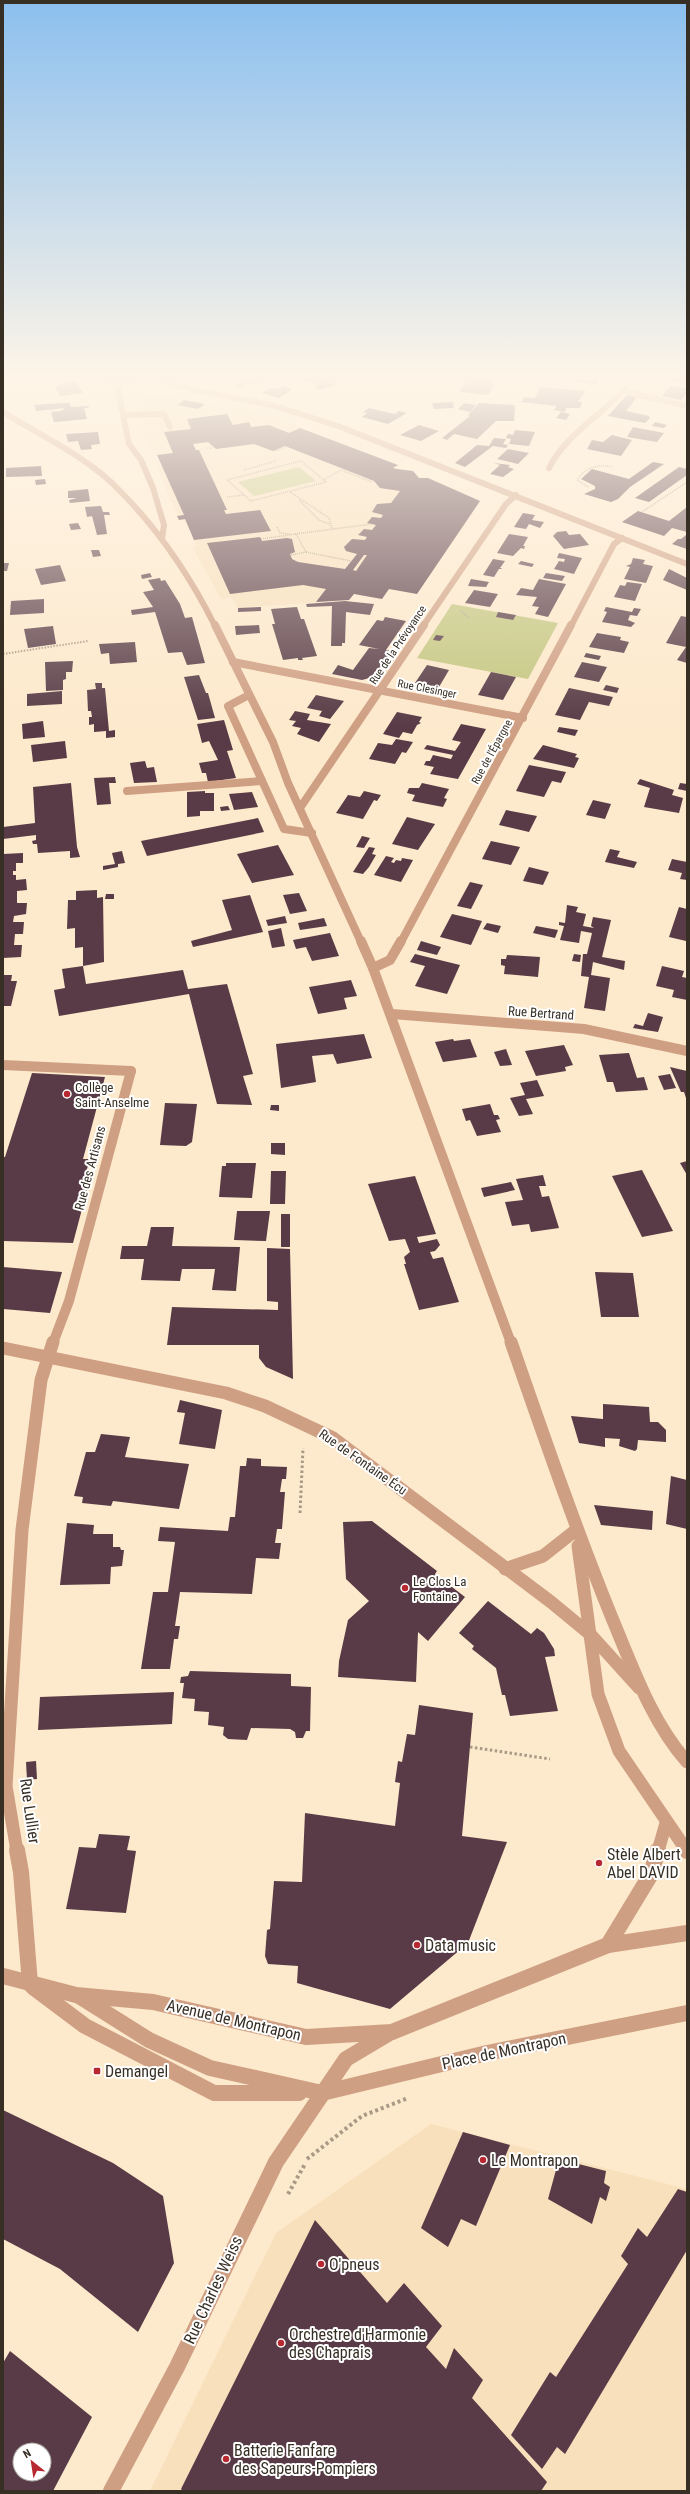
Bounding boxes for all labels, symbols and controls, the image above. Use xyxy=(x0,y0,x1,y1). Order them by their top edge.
street label: Rue de la Prévoyance xyxy=(367,603,429,687)
street label: Rue Clesinger xyxy=(397,677,458,701)
street label: Rue de l'Épargne xyxy=(469,717,515,787)
street label: Rue Bertrand xyxy=(507,1003,575,1023)
place label: Collège Saint-Anselme xyxy=(75,1080,149,1110)
marker: Collège Saint-Anselme xyxy=(62,1089,72,1099)
street label: Rue des Artisans xyxy=(72,1124,108,1212)
street label: Rue de Fontaine Écu xyxy=(316,1426,410,1498)
place label: Le Clos La Fontaine xyxy=(413,1574,466,1604)
marker: Le Clos La Fontaine xyxy=(400,1583,410,1593)
street label: Rue Lullier xyxy=(16,1777,44,1845)
place label: Stèle Albert Abel DAVID xyxy=(607,1845,681,1882)
marker: Stèle Albert Abel DAVID xyxy=(594,1858,604,1868)
place label: Data music xyxy=(425,1936,496,1955)
marker: Data music xyxy=(412,1940,422,1950)
street label: Avenue de Montrapon xyxy=(165,1995,303,2045)
street label: Place de Montrapon xyxy=(440,2029,568,2073)
place label: Demangel xyxy=(105,2062,168,2081)
marker: Demangel xyxy=(92,2066,102,2076)
place label: Le Montrapon xyxy=(491,2151,578,2170)
marker: Le Montrapon xyxy=(478,2155,488,2165)
street label: Rue Charles Weiss xyxy=(180,2233,246,2347)
place label: O'pneus xyxy=(329,2255,379,2274)
marker: O'pneus xyxy=(316,2259,326,2269)
place label: Orchestre d'Harmonie des Chaprais xyxy=(289,2325,426,2362)
marker: Orchestre d'Harmonie des Chaprais xyxy=(276,2338,286,2348)
place label: Batterie Fanfare des Sapeurs-Pompiers xyxy=(234,2441,376,2478)
north arrow xyxy=(12,2442,52,2482)
text: N xyxy=(21,2446,34,2461)
marker: Batterie Fanfare des Sapeurs-Pompiers xyxy=(221,2454,231,2464)

